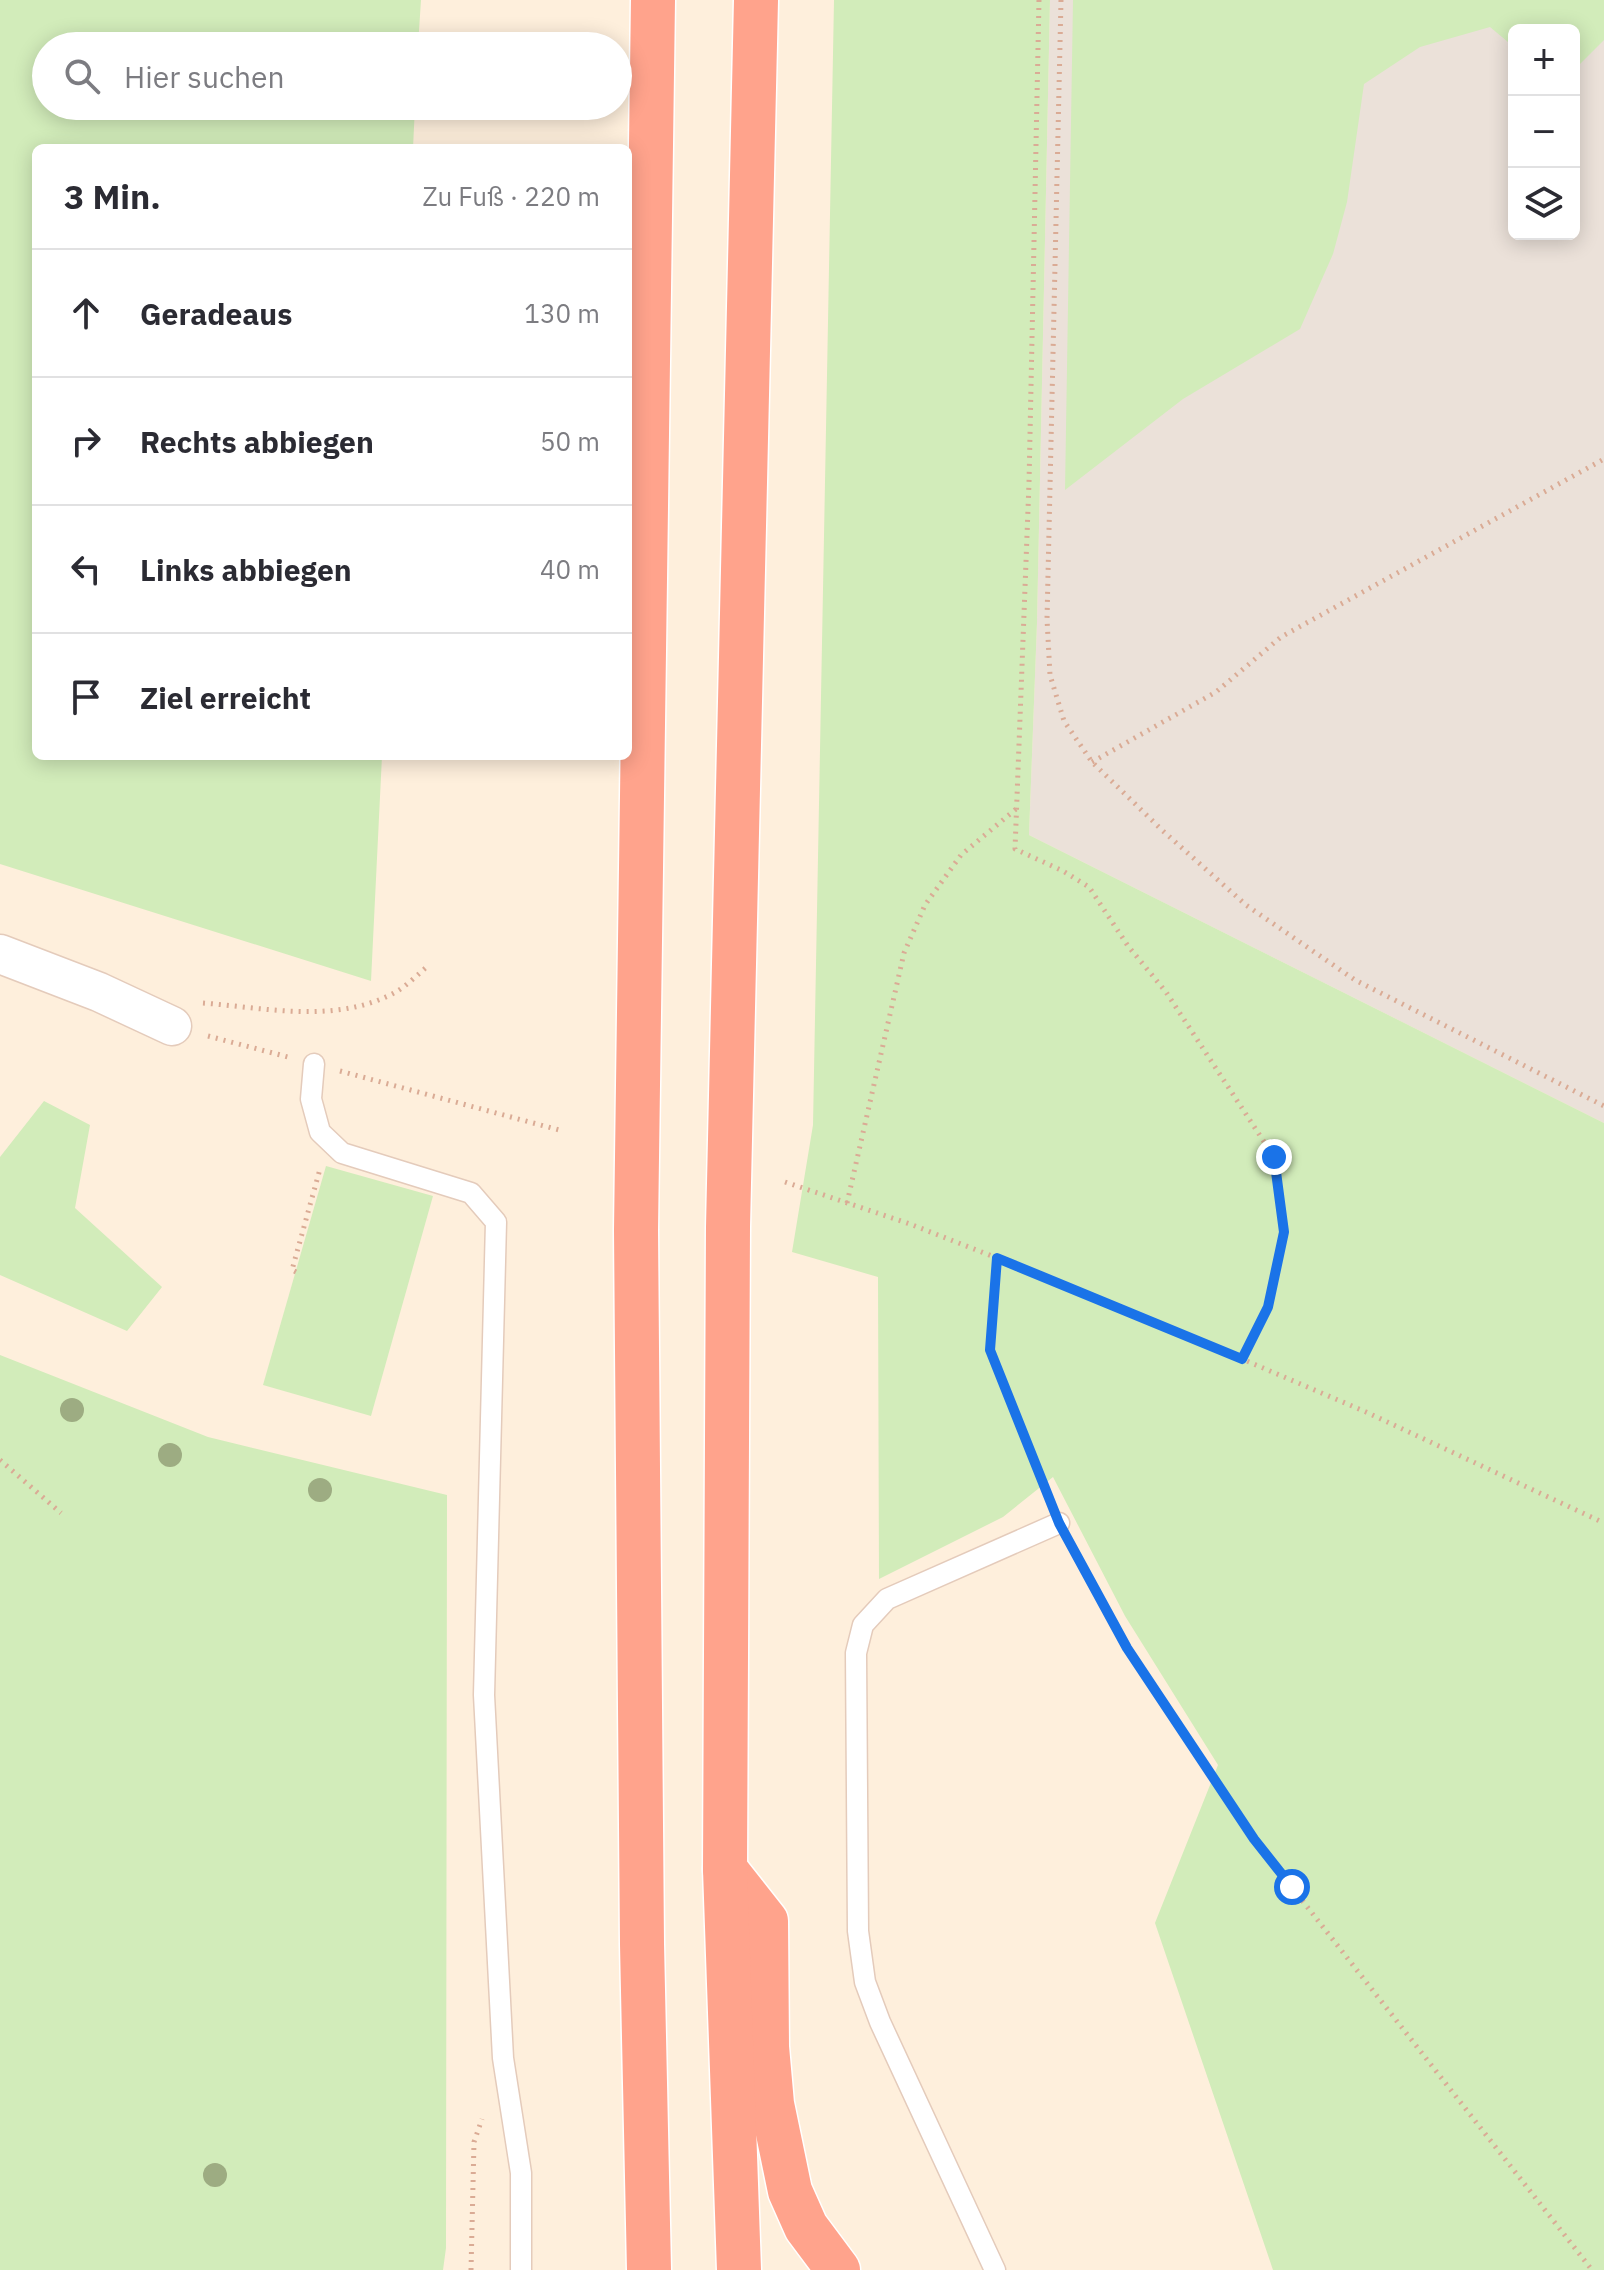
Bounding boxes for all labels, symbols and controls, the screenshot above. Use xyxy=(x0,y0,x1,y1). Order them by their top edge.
map controls xyxy=(1508,24,1580,240)
button: + xyxy=(1508,24,1580,96)
search box xyxy=(32,32,632,120)
icon: search xyxy=(60,54,104,98)
text: Hier suchen xyxy=(124,57,285,96)
button: − xyxy=(1508,96,1580,168)
button: layers xyxy=(1508,168,1580,240)
text: 3 Min. xyxy=(64,174,161,218)
text: Zu Fuß · 220 m xyxy=(422,179,600,213)
icon: ahead xyxy=(64,291,108,335)
text: Geradeaus xyxy=(140,294,292,333)
text: 130 m xyxy=(524,296,600,330)
icon: right xyxy=(64,419,108,463)
text: Rechts abbiegen xyxy=(140,422,374,461)
text: 50 m xyxy=(540,424,600,458)
icon: left xyxy=(64,547,108,591)
text: Links abbiegen xyxy=(140,550,352,589)
text: 40 m xyxy=(540,552,600,586)
icon: arrive xyxy=(64,675,108,719)
text: Ziel erreicht xyxy=(140,678,311,717)
route end xyxy=(1256,1139,1292,1175)
route start xyxy=(1274,1869,1310,1905)

